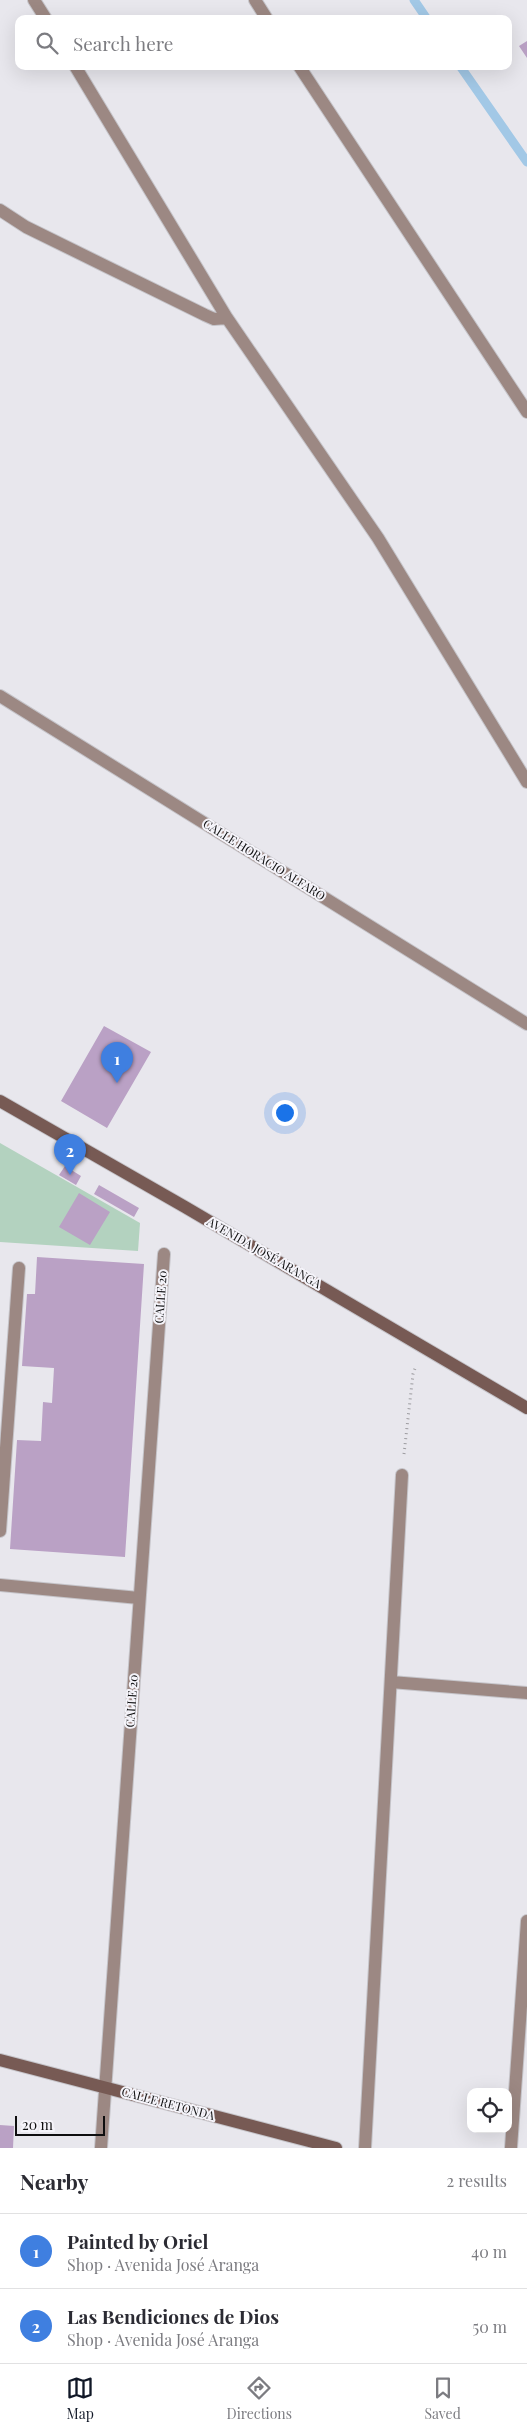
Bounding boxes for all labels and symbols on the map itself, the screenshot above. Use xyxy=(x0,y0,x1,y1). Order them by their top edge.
street label: CALLE HORACIO ALFARO xyxy=(200,815,329,903)
pin: 1 xyxy=(101,1042,133,1083)
your location xyxy=(272,1100,298,1126)
pin: 2 xyxy=(54,1134,86,1175)
street label: AVENIDA JOSÉ ARANGA xyxy=(204,1212,325,1292)
street label: CALLE 20 xyxy=(150,1270,170,1324)
street label: CALLE 20 xyxy=(121,1674,141,1728)
street label: CALLE RETONDA xyxy=(120,2083,217,2123)
scale bar xyxy=(15,2113,105,2136)

